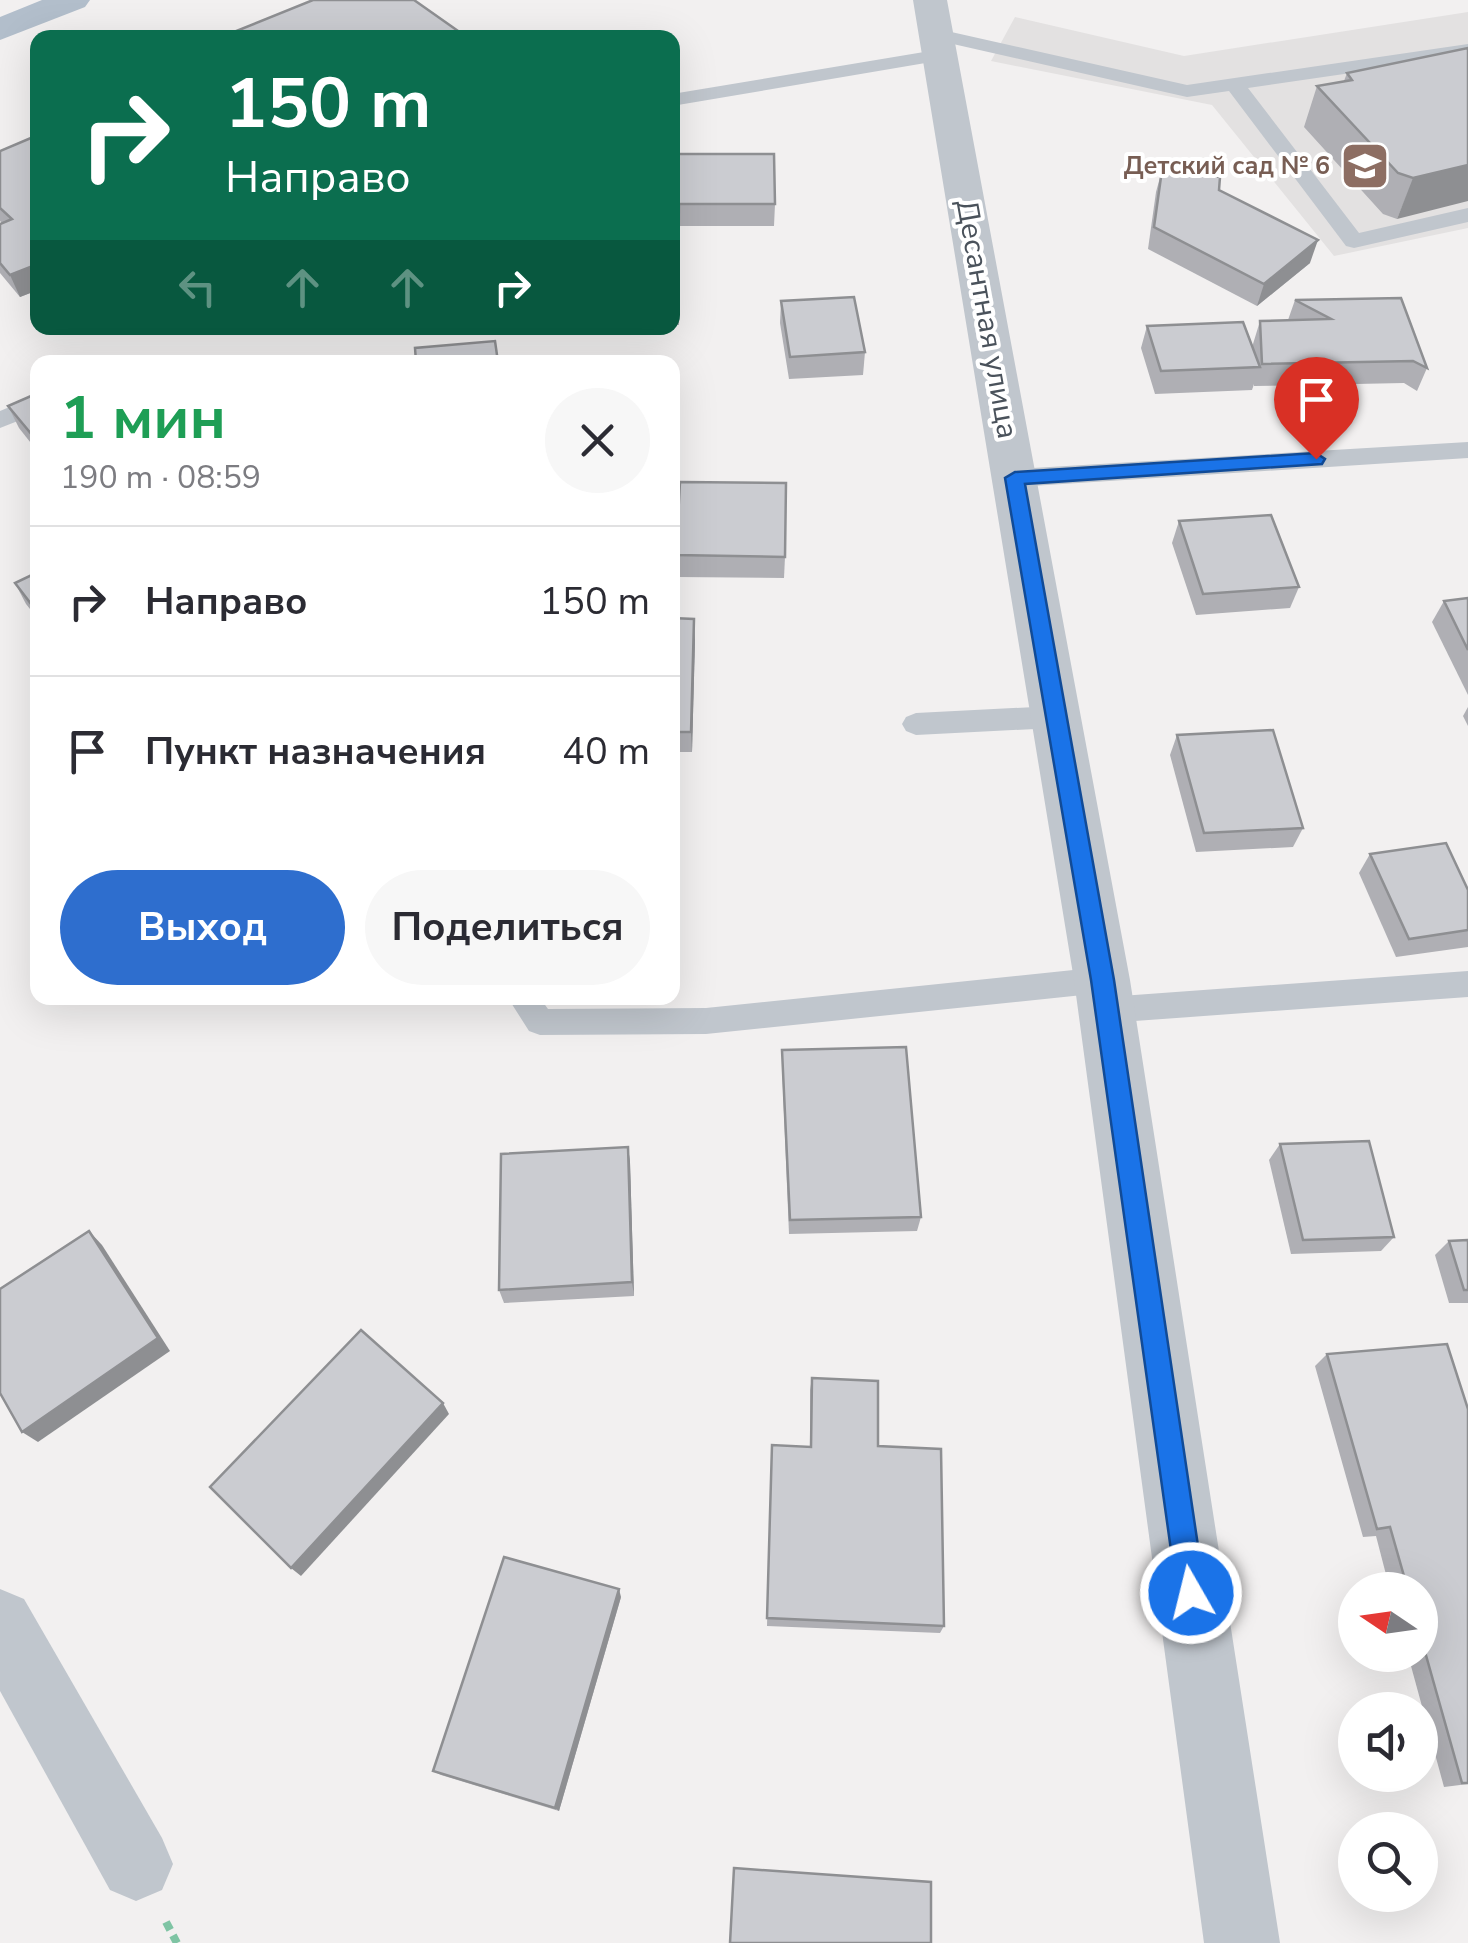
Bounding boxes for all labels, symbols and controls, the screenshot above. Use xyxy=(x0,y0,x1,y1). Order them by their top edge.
text: 150 m xyxy=(225,56,431,152)
icon: right xyxy=(60,70,190,200)
school or university icon: Детский сад № 6 xyxy=(1339,140,1391,192)
text: Направо xyxy=(225,147,411,208)
place label: Детский сад № 6 xyxy=(1124,149,1330,183)
street label: Десантная улица xyxy=(946,196,1028,442)
icon: left xyxy=(170,260,225,315)
icon: ahead xyxy=(275,260,330,315)
icon: ahead xyxy=(380,260,435,315)
icon: right xyxy=(485,260,540,315)
pin xyxy=(1274,357,1359,460)
icon: arrive xyxy=(1289,372,1344,427)
text: 1 мин xyxy=(60,377,226,459)
button: close xyxy=(545,388,650,493)
text: 190 m · 08:59 xyxy=(60,456,261,499)
icon: right xyxy=(60,574,115,629)
text: Направо xyxy=(145,576,307,627)
text: 150 m xyxy=(539,576,650,627)
icon: arrive xyxy=(60,724,115,779)
text: Пункт назначения xyxy=(145,726,486,777)
text: 40 m xyxy=(562,726,650,777)
button: Выход xyxy=(60,870,345,985)
button: Поделиться xyxy=(365,870,650,985)
position arrow xyxy=(1139,1541,1243,1645)
north arrow xyxy=(1338,1572,1438,1672)
map controls xyxy=(1338,1572,1438,1912)
button: sound xyxy=(1338,1692,1438,1792)
button: search xyxy=(1338,1812,1438,1912)

